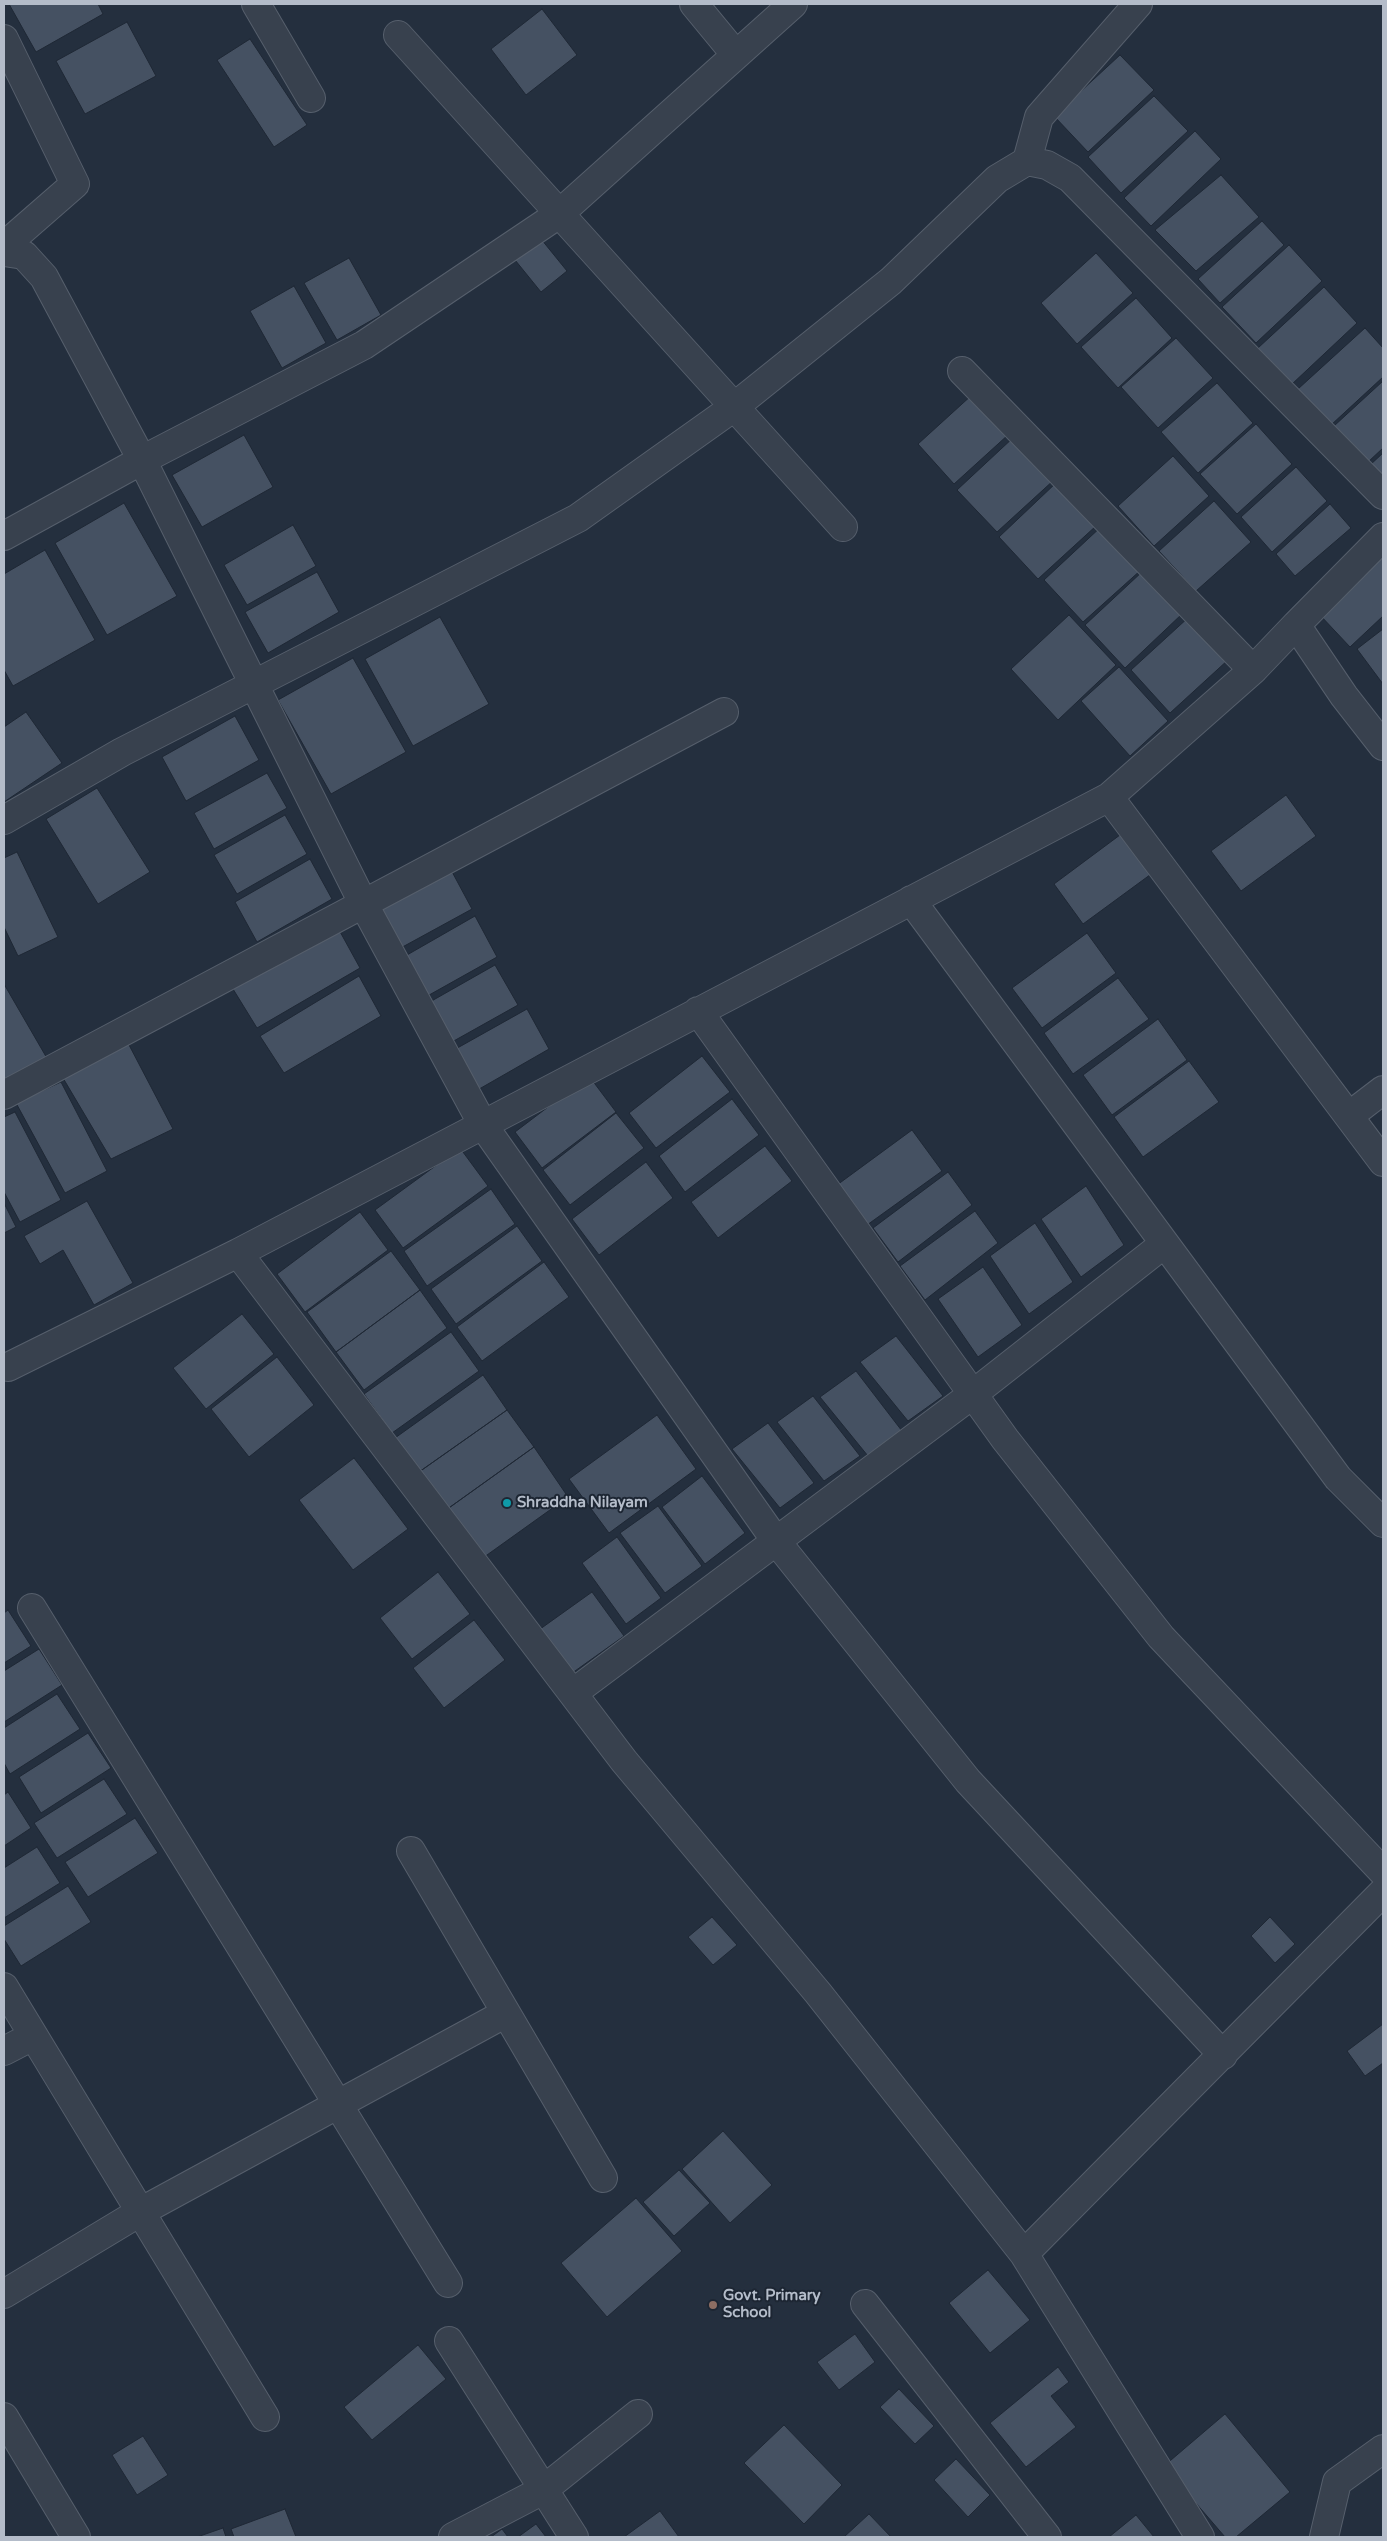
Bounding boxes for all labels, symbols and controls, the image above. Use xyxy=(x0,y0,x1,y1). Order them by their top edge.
place label: Shraddha Nilayam xyxy=(517,1494,648,1512)
marker: Shraddha Nilayam xyxy=(501,1497,513,1509)
place label: Govt. Primary School xyxy=(723,2287,821,2322)
marker: Govt. Primary School xyxy=(707,2299,719,2311)

